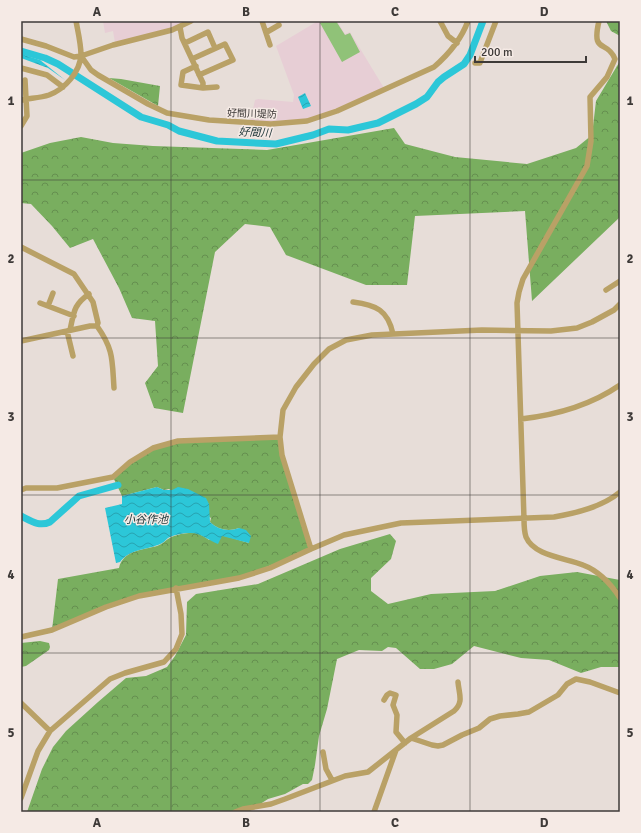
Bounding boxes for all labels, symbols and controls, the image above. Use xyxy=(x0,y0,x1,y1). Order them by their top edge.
text: A xyxy=(93,4,102,20)
text: B xyxy=(242,4,250,20)
text: C xyxy=(391,4,399,20)
text: D xyxy=(540,4,549,20)
scale bar xyxy=(475,38,586,64)
text: 200 m xyxy=(481,45,513,60)
text: 1 xyxy=(7,93,15,109)
text: 1 xyxy=(626,93,634,109)
street label: 好間川堤防 xyxy=(227,107,277,121)
water label: 好間川 xyxy=(238,125,273,140)
text: 2 xyxy=(7,251,15,267)
text: 2 xyxy=(626,251,634,267)
text: 3 xyxy=(7,409,15,425)
text: 3 xyxy=(626,409,634,425)
water label: 小谷作池 xyxy=(124,513,169,526)
text: 4 xyxy=(7,567,15,583)
text: 4 xyxy=(626,567,634,583)
text: 5 xyxy=(7,725,15,741)
text: 5 xyxy=(626,725,634,741)
text: A xyxy=(93,815,102,831)
text: B xyxy=(242,815,250,831)
text: C xyxy=(391,815,399,831)
text: D xyxy=(540,815,549,831)

